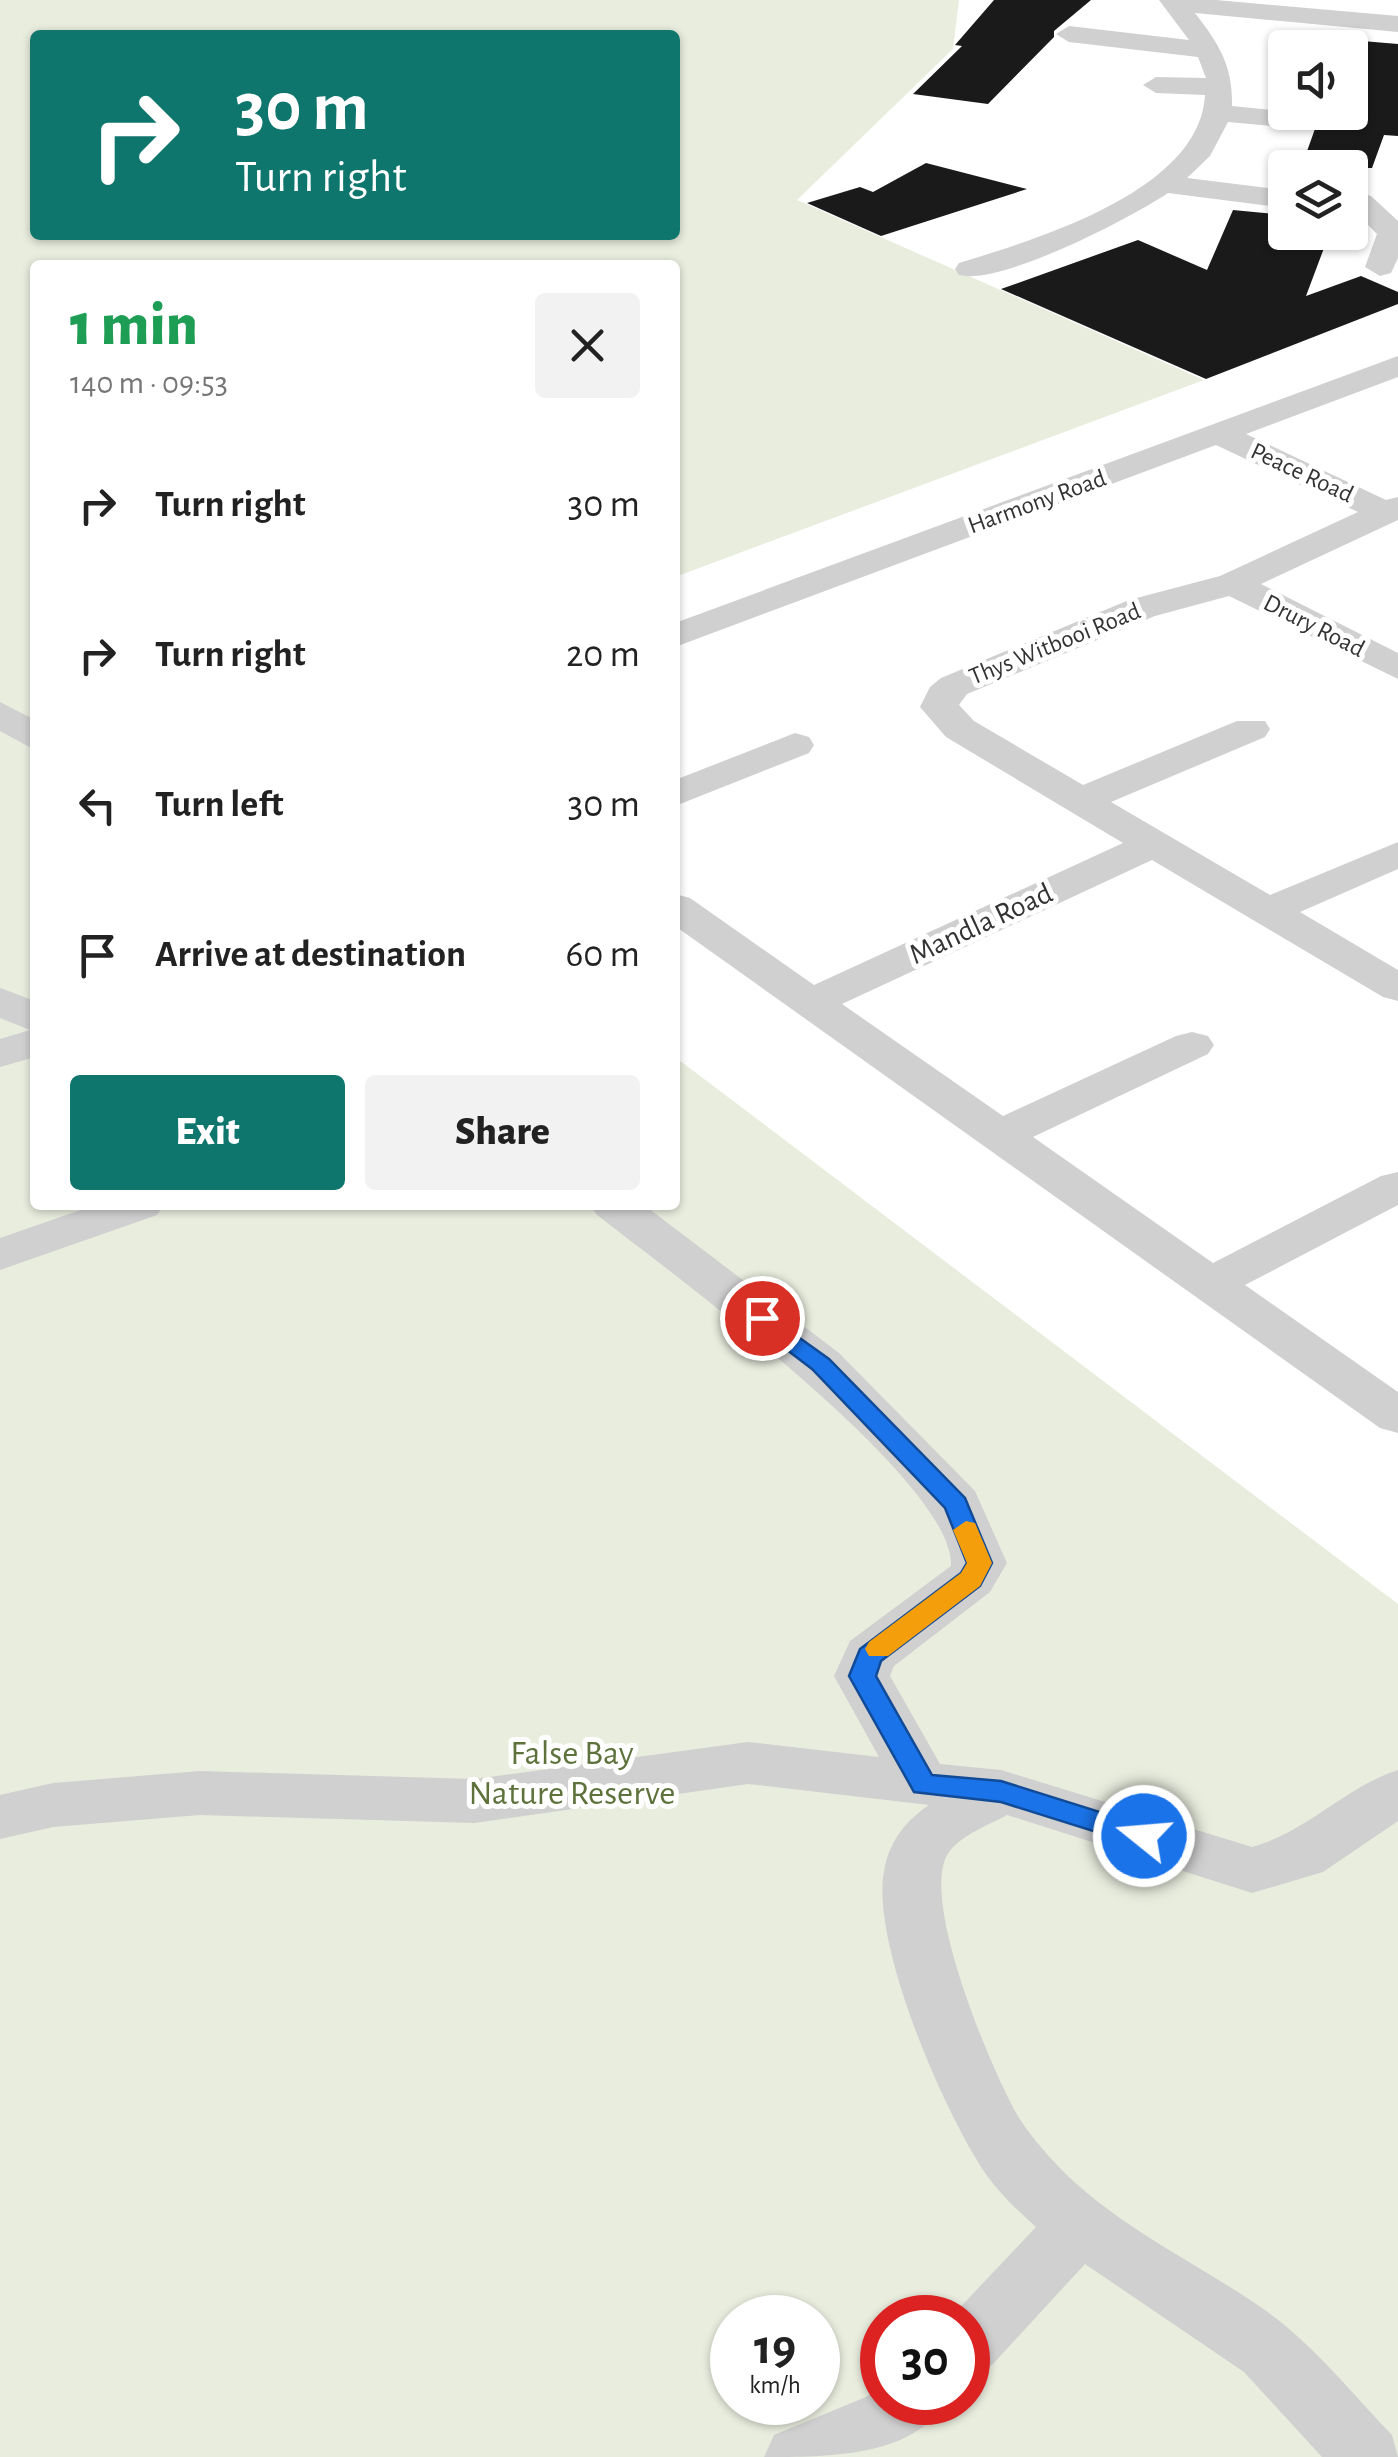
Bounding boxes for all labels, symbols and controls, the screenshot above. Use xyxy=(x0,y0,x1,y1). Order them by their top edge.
map controls xyxy=(1268,30,1368,250)
button: sound xyxy=(1268,30,1368,130)
icon: right xyxy=(70,70,200,200)
text: 30 m xyxy=(235,73,369,143)
button: layers xyxy=(1268,150,1368,250)
text: Turn right xyxy=(235,155,407,200)
button: close xyxy=(535,293,640,398)
text: 1 min xyxy=(70,296,198,356)
text: 140 m · 09:53 xyxy=(70,367,228,399)
street label: Peace Road xyxy=(1247,438,1357,508)
street label: Harmony Road xyxy=(965,465,1109,539)
icon: right xyxy=(70,478,125,533)
text: Turn right xyxy=(155,486,305,524)
text: 30 m xyxy=(568,486,640,524)
street label: Drury Road xyxy=(1259,590,1369,662)
street label: Thys Witbooi Road xyxy=(966,598,1144,690)
icon: right xyxy=(70,628,125,683)
text: Turn right xyxy=(155,636,305,674)
text: 20 m xyxy=(566,636,640,674)
icon: left xyxy=(70,778,125,833)
text: Turn left xyxy=(155,786,283,824)
text: 30 m xyxy=(568,786,640,824)
street label: Mandla Road xyxy=(905,878,1057,970)
icon: arrive xyxy=(70,928,125,983)
text: Arrive at destination xyxy=(155,936,466,974)
text: 60 m xyxy=(565,936,640,974)
button: Exit xyxy=(70,1075,345,1190)
button: Share xyxy=(365,1075,640,1190)
pin xyxy=(720,1276,805,1361)
icon: arrive xyxy=(735,1291,790,1346)
park label: False Bay Nature Reserve xyxy=(469,1736,675,1811)
position arrow xyxy=(1092,1784,1196,1888)
speed limit sign: 30 xyxy=(860,2295,990,2425)
text: 19 xyxy=(754,2323,796,2373)
text: km/h xyxy=(749,2373,801,2398)

